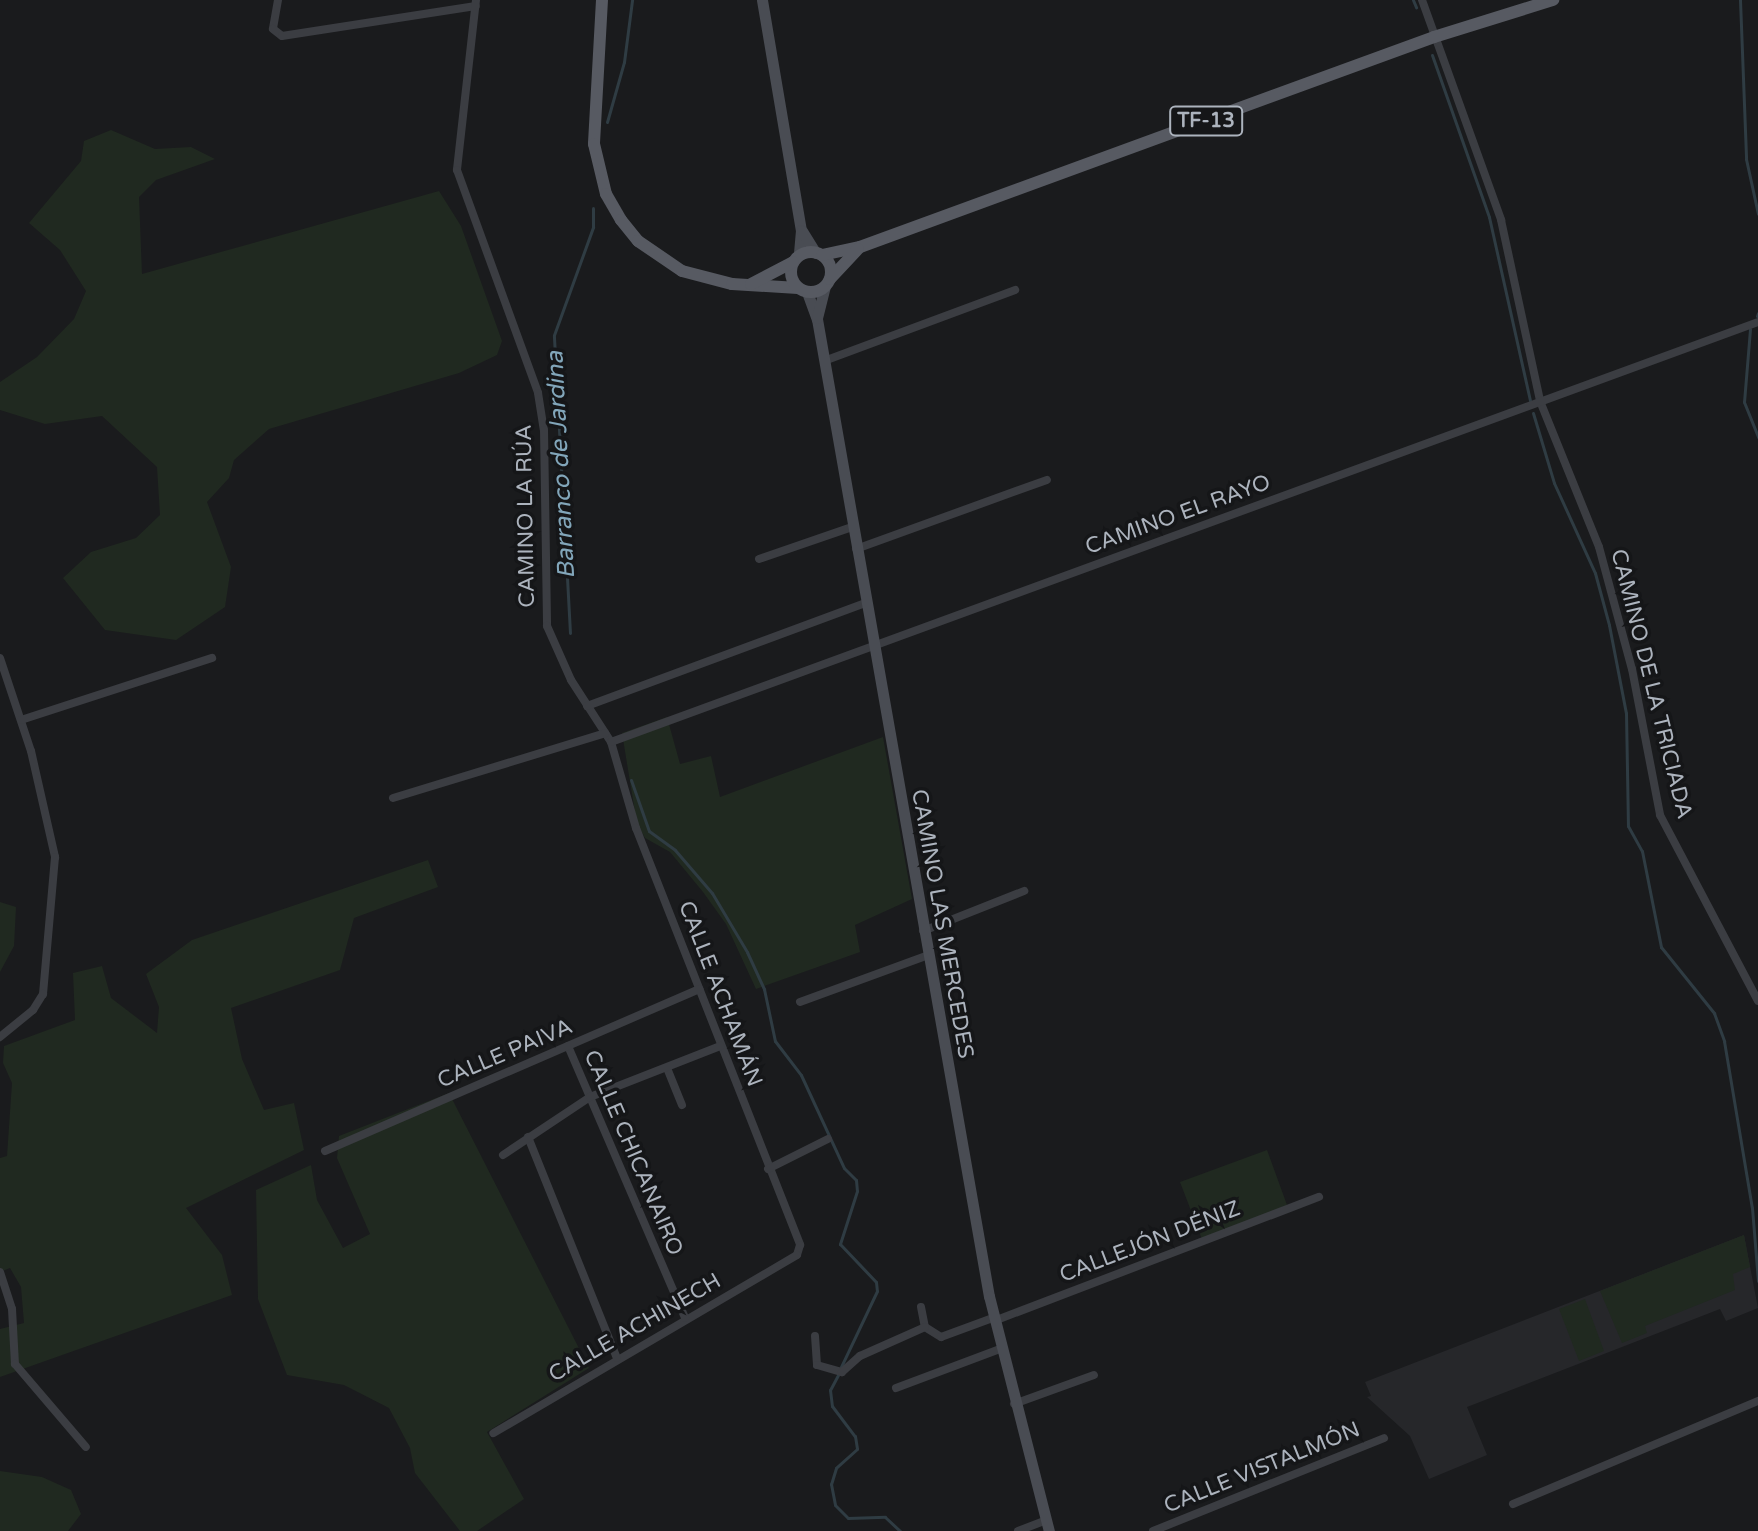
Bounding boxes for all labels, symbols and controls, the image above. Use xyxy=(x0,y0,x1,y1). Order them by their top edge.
road number: TF-13 xyxy=(1168,105,1244,137)
water label: Barranco de Jardina xyxy=(541,350,581,580)
street label: CAMINO LA RÚA xyxy=(511,424,541,608)
street label: CAMINO EL RAYO xyxy=(1082,469,1274,561)
street label: CAMINO DE LA TRICIADA xyxy=(1605,546,1697,822)
street label: CAMINO LAS MERCEDES xyxy=(905,787,979,1061)
street label: CALLE ACHAMÁN xyxy=(672,898,768,1090)
street label: CALLE PAIVA xyxy=(434,1014,576,1094)
street label: CALLE CHICANAIRO xyxy=(578,1046,688,1260)
street label: CALLEJÓN DÉNIZ xyxy=(1056,1195,1244,1289)
street label: CALLE ACHINECH xyxy=(544,1268,726,1388)
street label: CALLE VISTALMÓN xyxy=(1160,1417,1364,1519)

